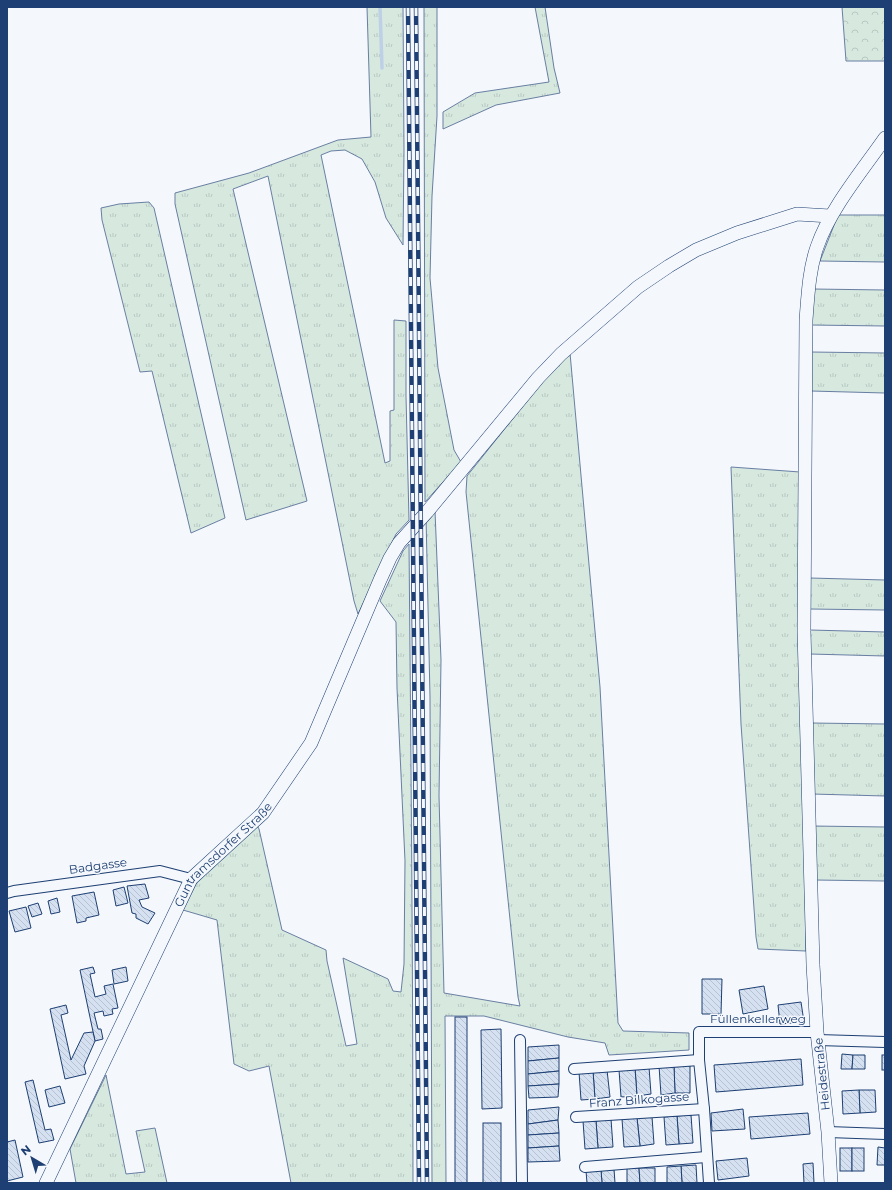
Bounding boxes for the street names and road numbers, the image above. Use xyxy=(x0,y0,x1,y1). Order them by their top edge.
street label: Guntramsdorfer Straße xyxy=(171,799,275,909)
street label: Badgasse xyxy=(68,854,128,877)
street label: Füllenkellerweg xyxy=(710,1011,806,1026)
street label: Heidestraße xyxy=(810,1037,833,1111)
street label: Franz Bilkogasse xyxy=(588,1089,690,1110)

